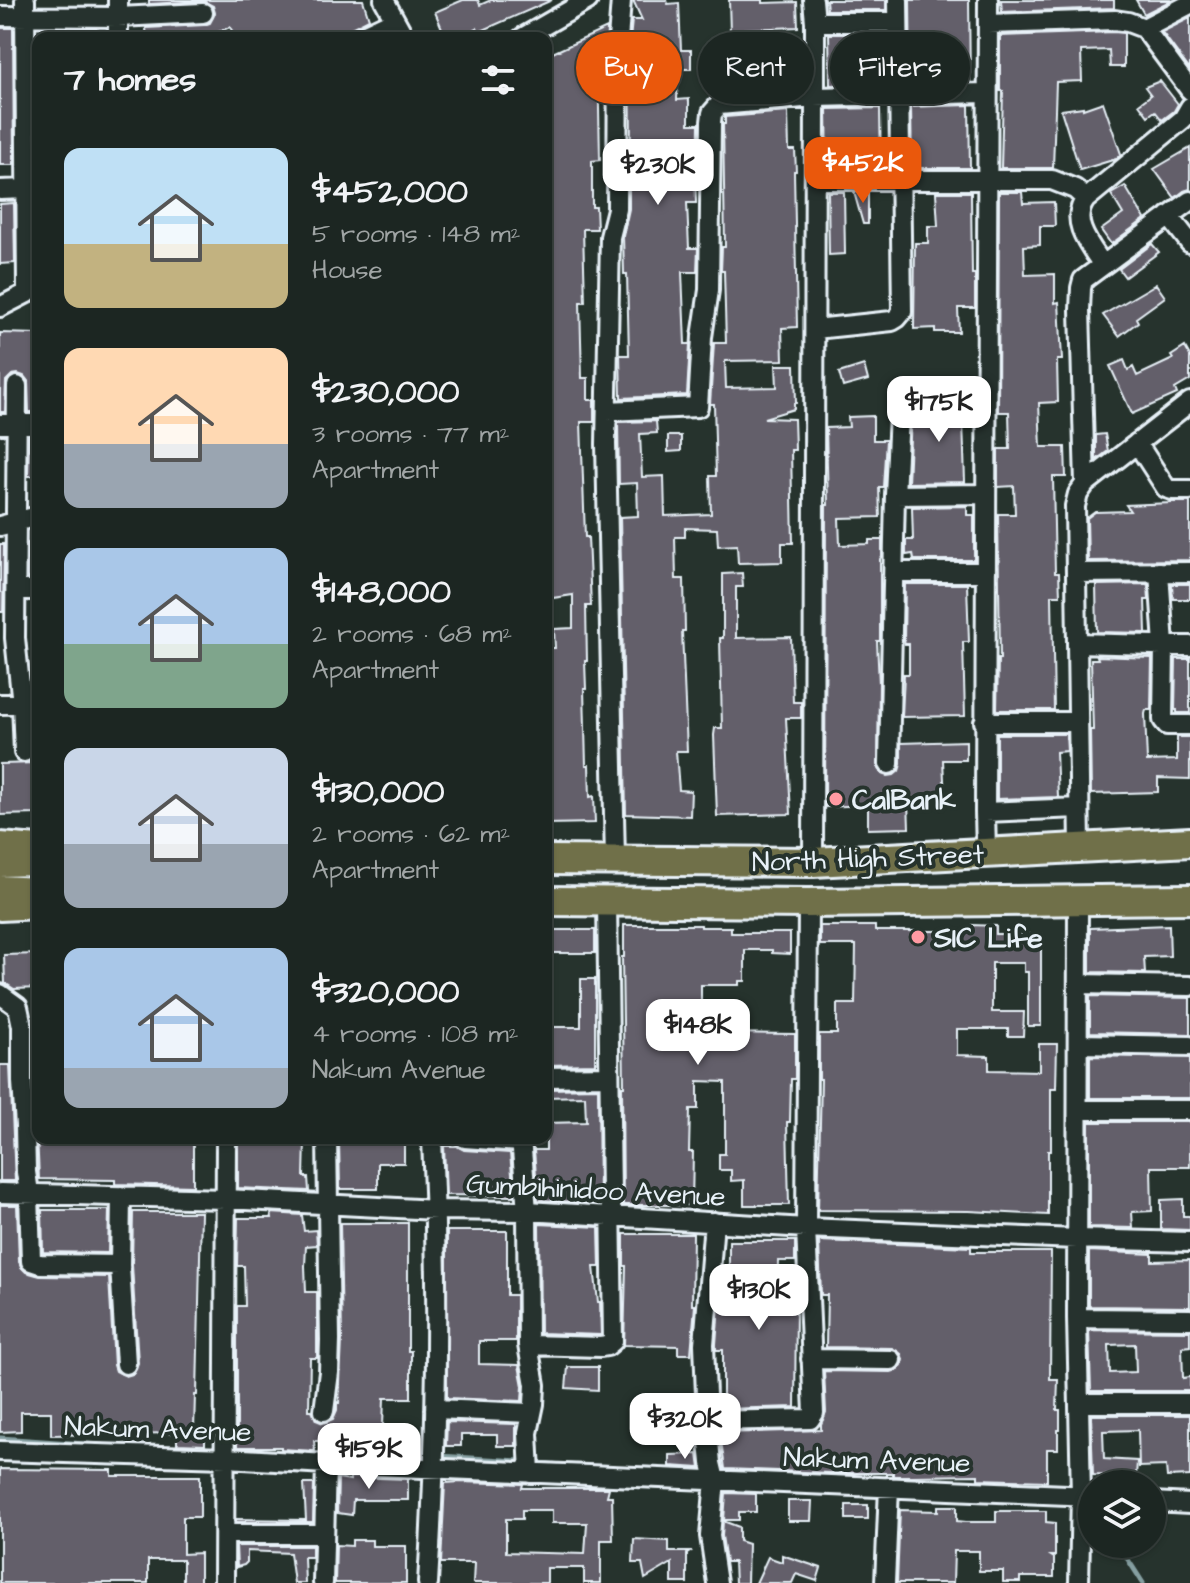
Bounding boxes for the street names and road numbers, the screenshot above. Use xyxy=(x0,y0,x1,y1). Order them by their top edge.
street label: North High Street xyxy=(751,835,985,883)
street label: Gumbihinidoo Avenue xyxy=(465,1164,727,1217)
street label: Nakum Avenue xyxy=(64,1407,252,1452)
street label: Nakum Avenue xyxy=(783,1438,971,1483)

